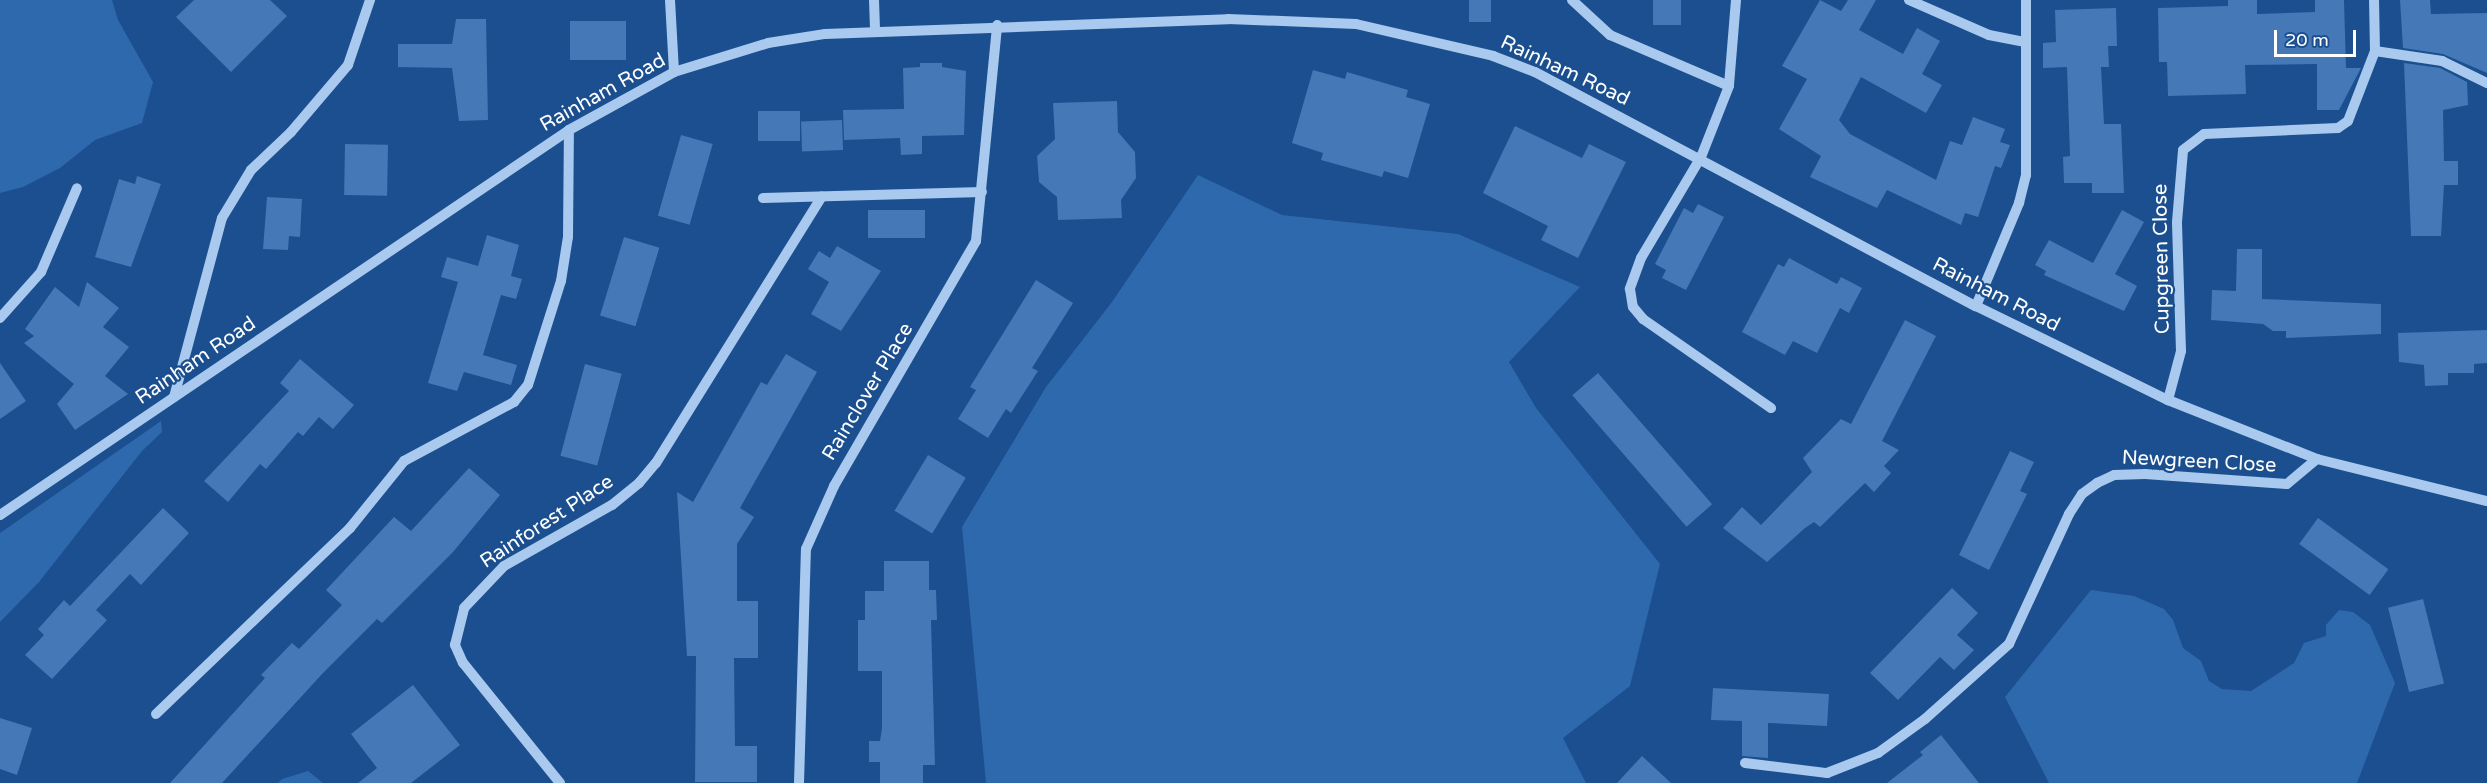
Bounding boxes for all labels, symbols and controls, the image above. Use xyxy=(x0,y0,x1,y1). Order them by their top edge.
scale bar xyxy=(2277,18,2360,56)
text: 20 m xyxy=(2285,29,2329,51)
street label: Rainham Road xyxy=(1497,31,1633,111)
street label: Rainham Road xyxy=(536,49,670,137)
street label: Cupgreen Close xyxy=(2149,184,2175,334)
street label: Rainham Road xyxy=(1928,253,2064,337)
street label: Rainham Road xyxy=(131,312,261,410)
street label: Rainclover Place xyxy=(817,319,919,465)
street label: Newgreen Close xyxy=(2121,446,2277,478)
street label: Rainforest Place xyxy=(476,470,618,574)

